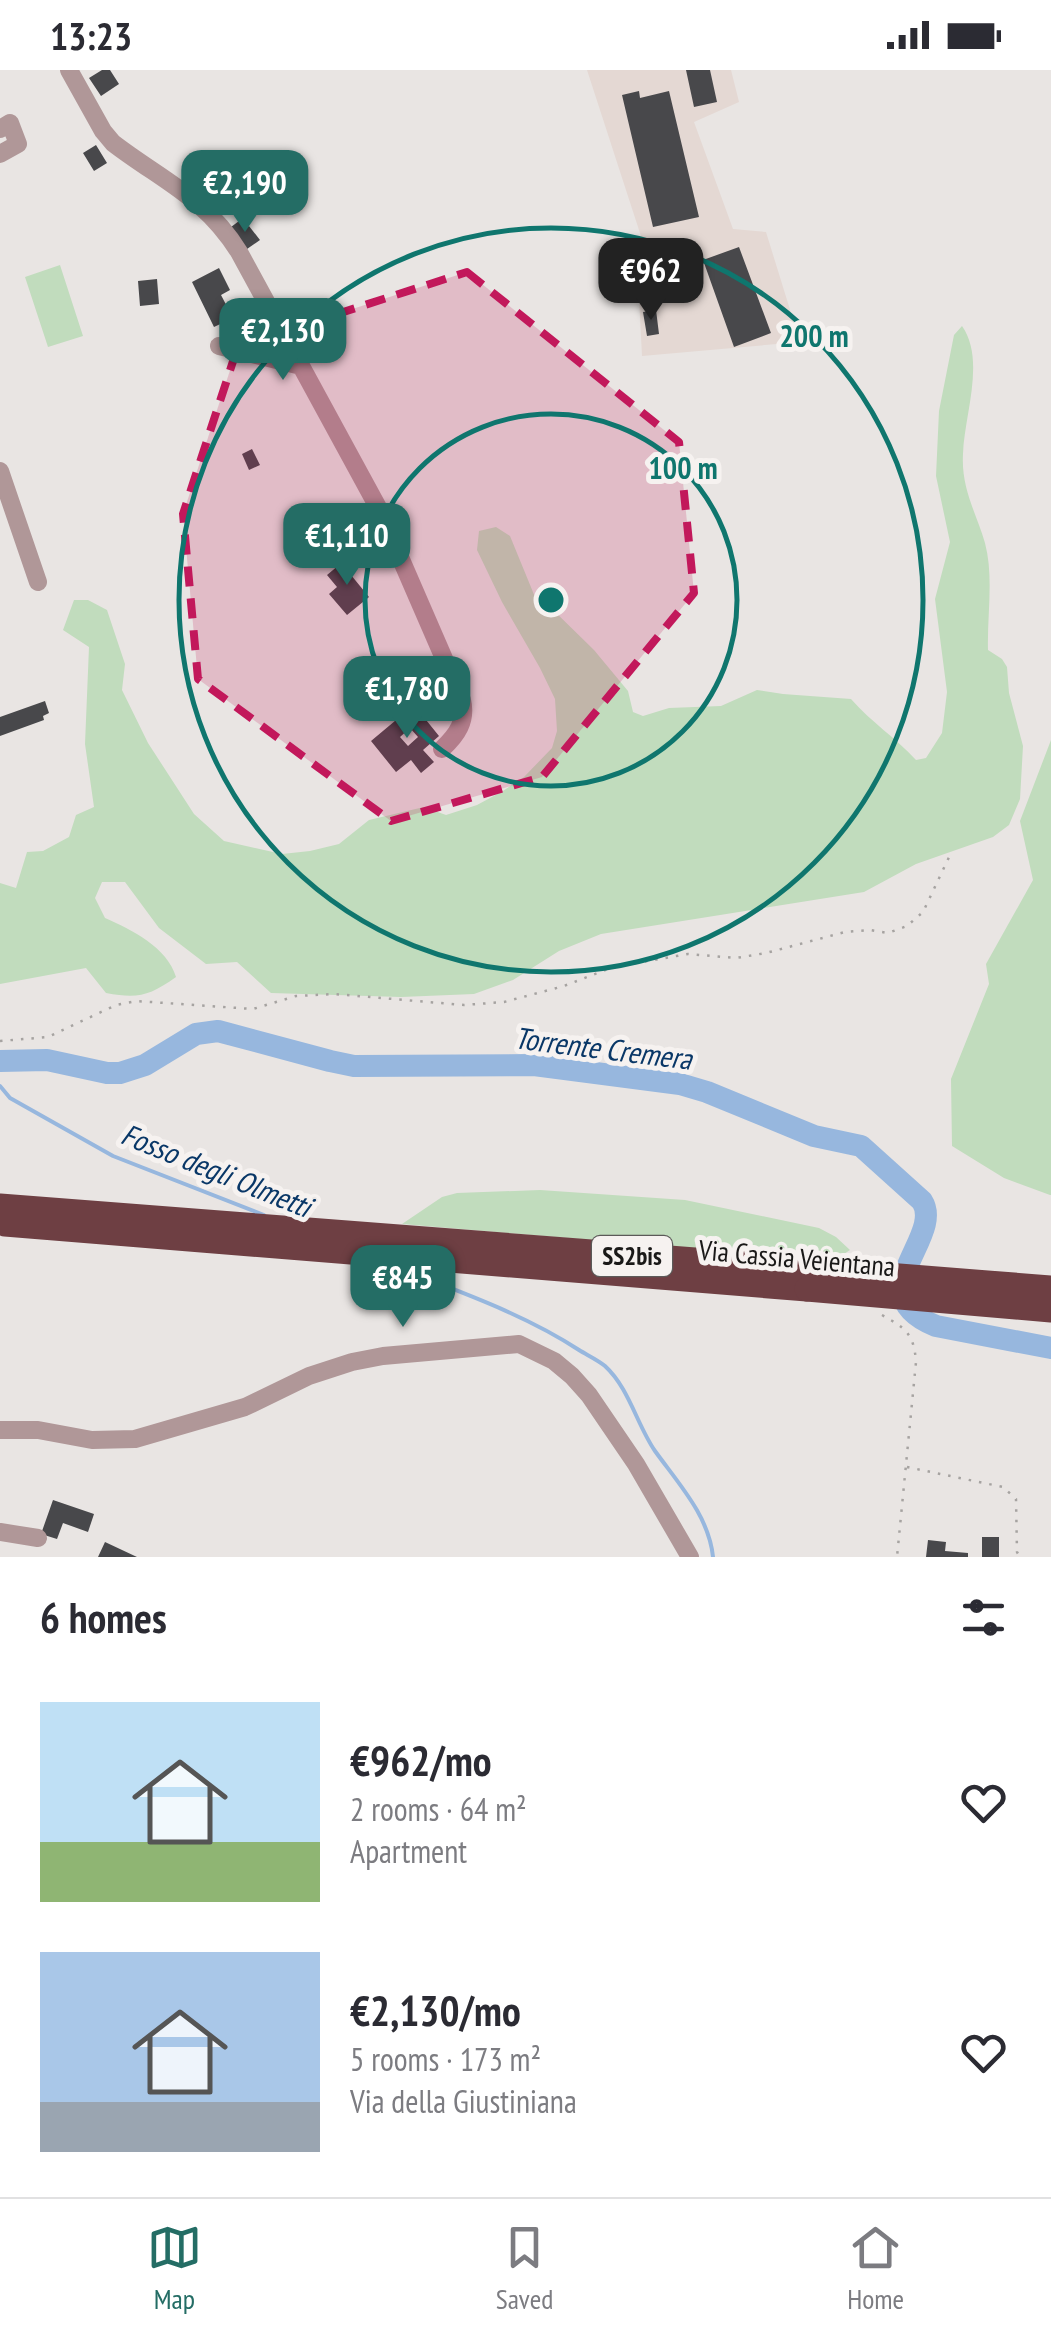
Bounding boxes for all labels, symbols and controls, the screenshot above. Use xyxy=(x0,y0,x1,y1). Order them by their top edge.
text: 13:23 xyxy=(50,11,132,60)
pin: €2,190 xyxy=(164,150,326,235)
text: €2,190 xyxy=(203,161,287,203)
pin: €962 xyxy=(592,238,710,323)
text: €962 xyxy=(620,249,682,291)
pin: €2,130 xyxy=(202,298,364,383)
text: €2,130 xyxy=(241,309,325,351)
text: 200 m xyxy=(779,316,849,355)
text: 100 m xyxy=(648,448,718,487)
pin: €1,110 xyxy=(266,503,428,588)
text: €1,110 xyxy=(305,514,389,556)
centre of rings xyxy=(533,582,569,618)
pin: €1,780 xyxy=(326,656,488,741)
text: €1,780 xyxy=(365,667,449,709)
water label: Torrente Cremera xyxy=(512,1017,696,1078)
water label: Fosso degli Olmetti xyxy=(116,1114,320,1227)
street label: Via Cassia Veientana xyxy=(696,1230,897,1285)
road number: SS2bis xyxy=(592,1236,672,1276)
pin: €845 xyxy=(344,1245,462,1330)
text: €845 xyxy=(372,1256,434,1298)
text: 6 homes xyxy=(40,1590,167,1645)
icon: filters xyxy=(956,1590,1011,1645)
text: €962/mo xyxy=(350,1733,492,1788)
icon: home xyxy=(120,1742,240,1862)
icon: heart xyxy=(956,1775,1011,1830)
text: 2 rooms · 64 m² xyxy=(350,1788,527,1830)
text: Apartment xyxy=(350,1830,467,1872)
text: €2,130/mo xyxy=(350,1983,521,2038)
icon: home xyxy=(120,1992,240,2112)
icon: heart xyxy=(956,2025,1011,2080)
text: 5 rooms · 173 m² xyxy=(350,2038,541,2080)
text: Via della Giustiniana xyxy=(350,2080,577,2122)
tab: Map xyxy=(147,2220,202,2317)
tab: Saved xyxy=(496,2220,553,2317)
tab: Home xyxy=(847,2220,904,2317)

